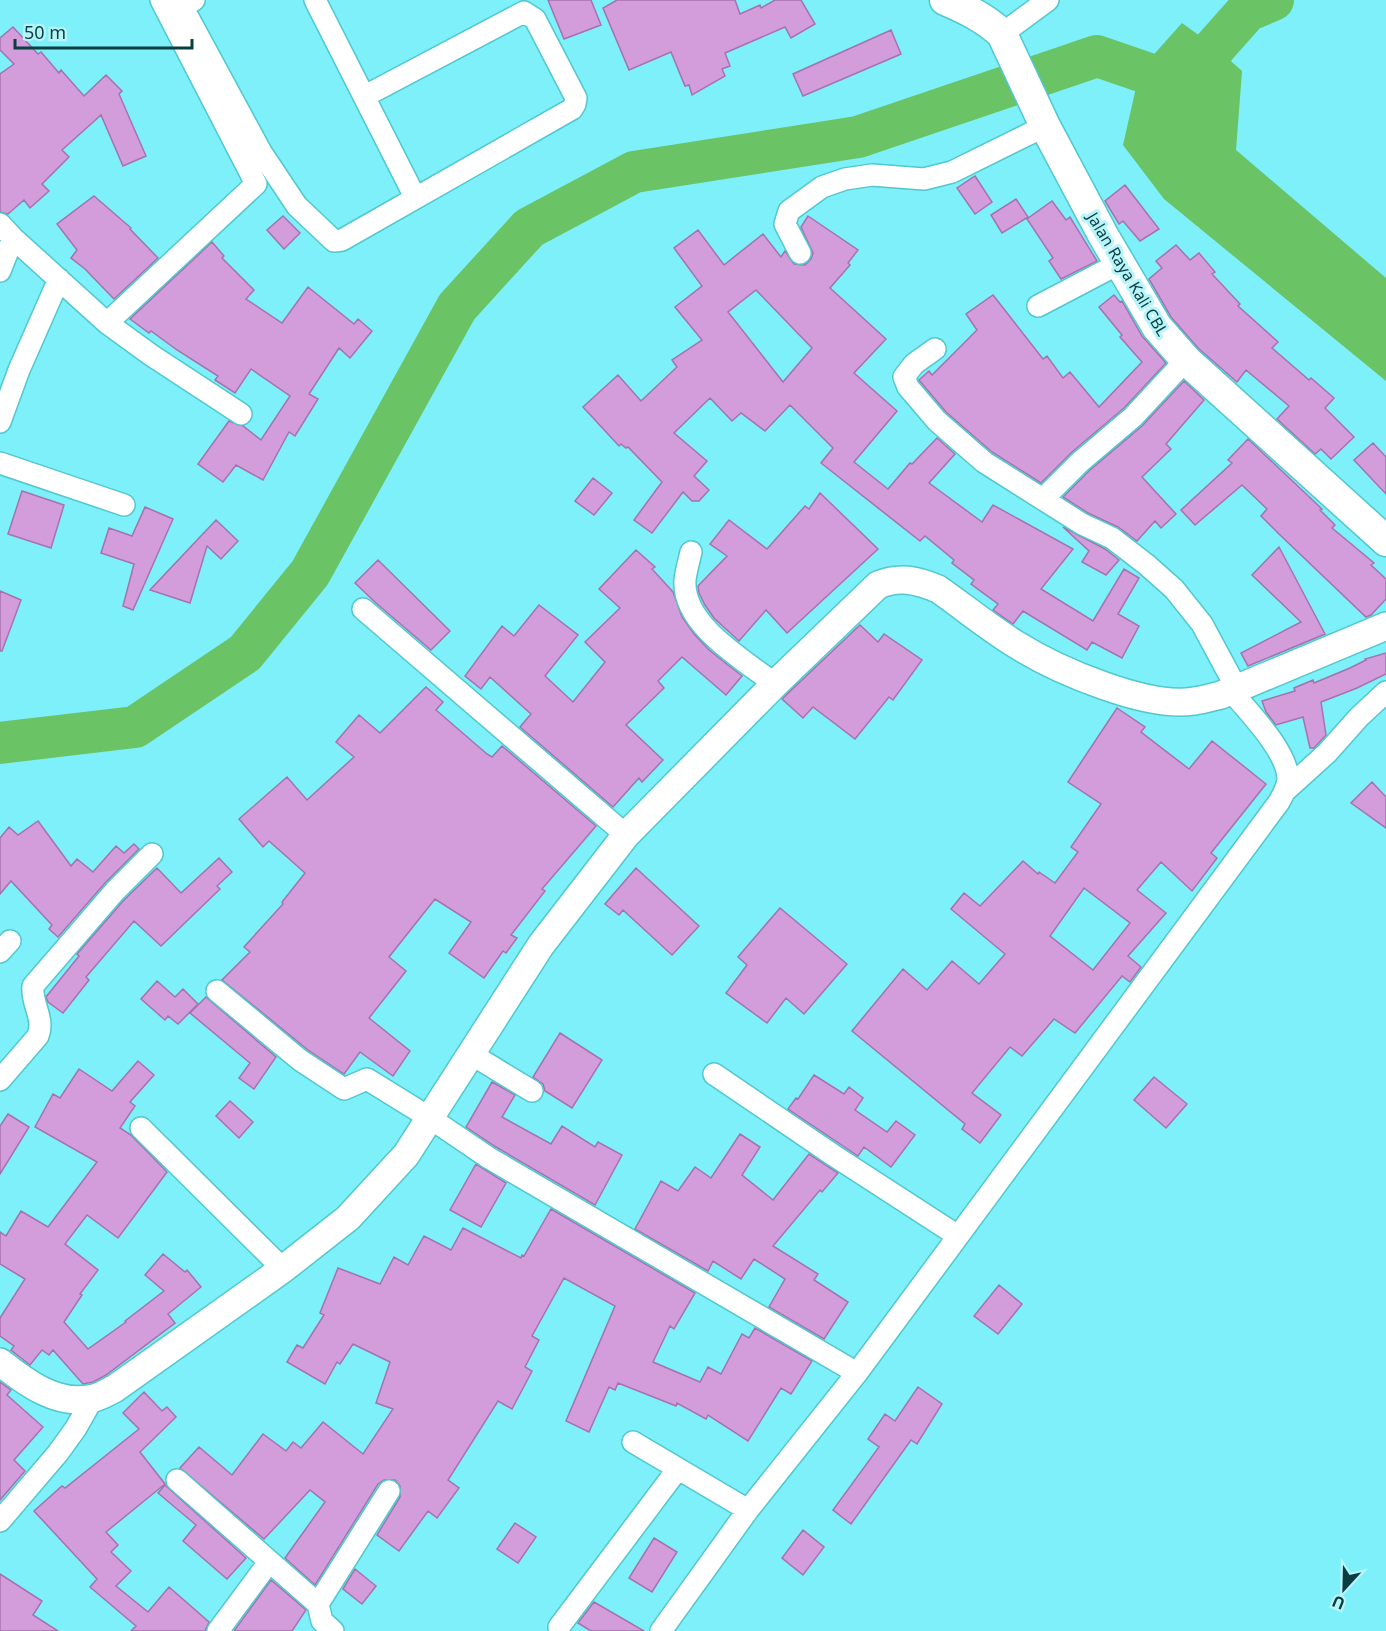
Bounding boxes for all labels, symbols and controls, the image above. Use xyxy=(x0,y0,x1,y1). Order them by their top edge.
scale bar xyxy=(15,12,192,50)
text: 50 m xyxy=(24,20,66,44)
street label: Jalan Raya Kali CBL xyxy=(1081,206,1174,340)
north arrow xyxy=(1314,1559,1374,1619)
text: U xyxy=(1329,1590,1348,1615)

